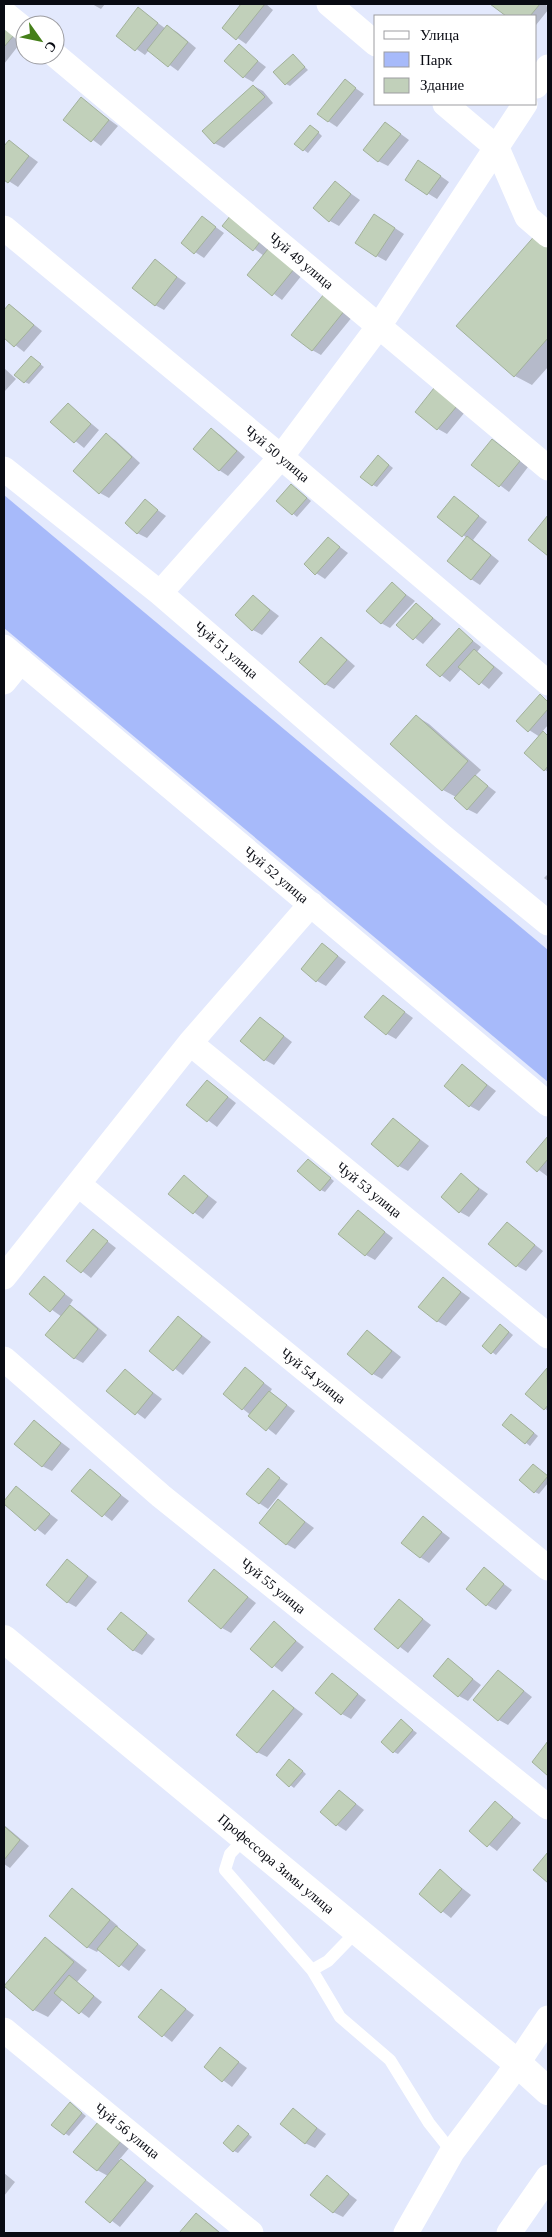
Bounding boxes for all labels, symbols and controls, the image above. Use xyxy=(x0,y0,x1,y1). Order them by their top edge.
north arrow xyxy=(15,15,65,65)
legend xyxy=(374,15,537,105)
text: Улица xyxy=(420,27,459,43)
text: С xyxy=(41,38,60,55)
text: Парк xyxy=(420,52,453,68)
text: Здание xyxy=(420,77,464,93)
street label: Чуй 49 улица xyxy=(266,230,337,293)
street label: Чуй 50 улица xyxy=(242,423,313,486)
street label: Чуй 51 улица xyxy=(191,618,261,682)
street label: Чуй 52 улица xyxy=(241,844,312,907)
street label: Чуй 53 улица xyxy=(334,1159,405,1221)
street label: Чуй 54 улица xyxy=(278,1345,349,1407)
street label: Чуй 55 улица xyxy=(238,1555,309,1617)
street label: Профессора Зимы улица xyxy=(215,1811,338,1917)
street label: Чуй 56 улица xyxy=(92,2100,163,2162)

